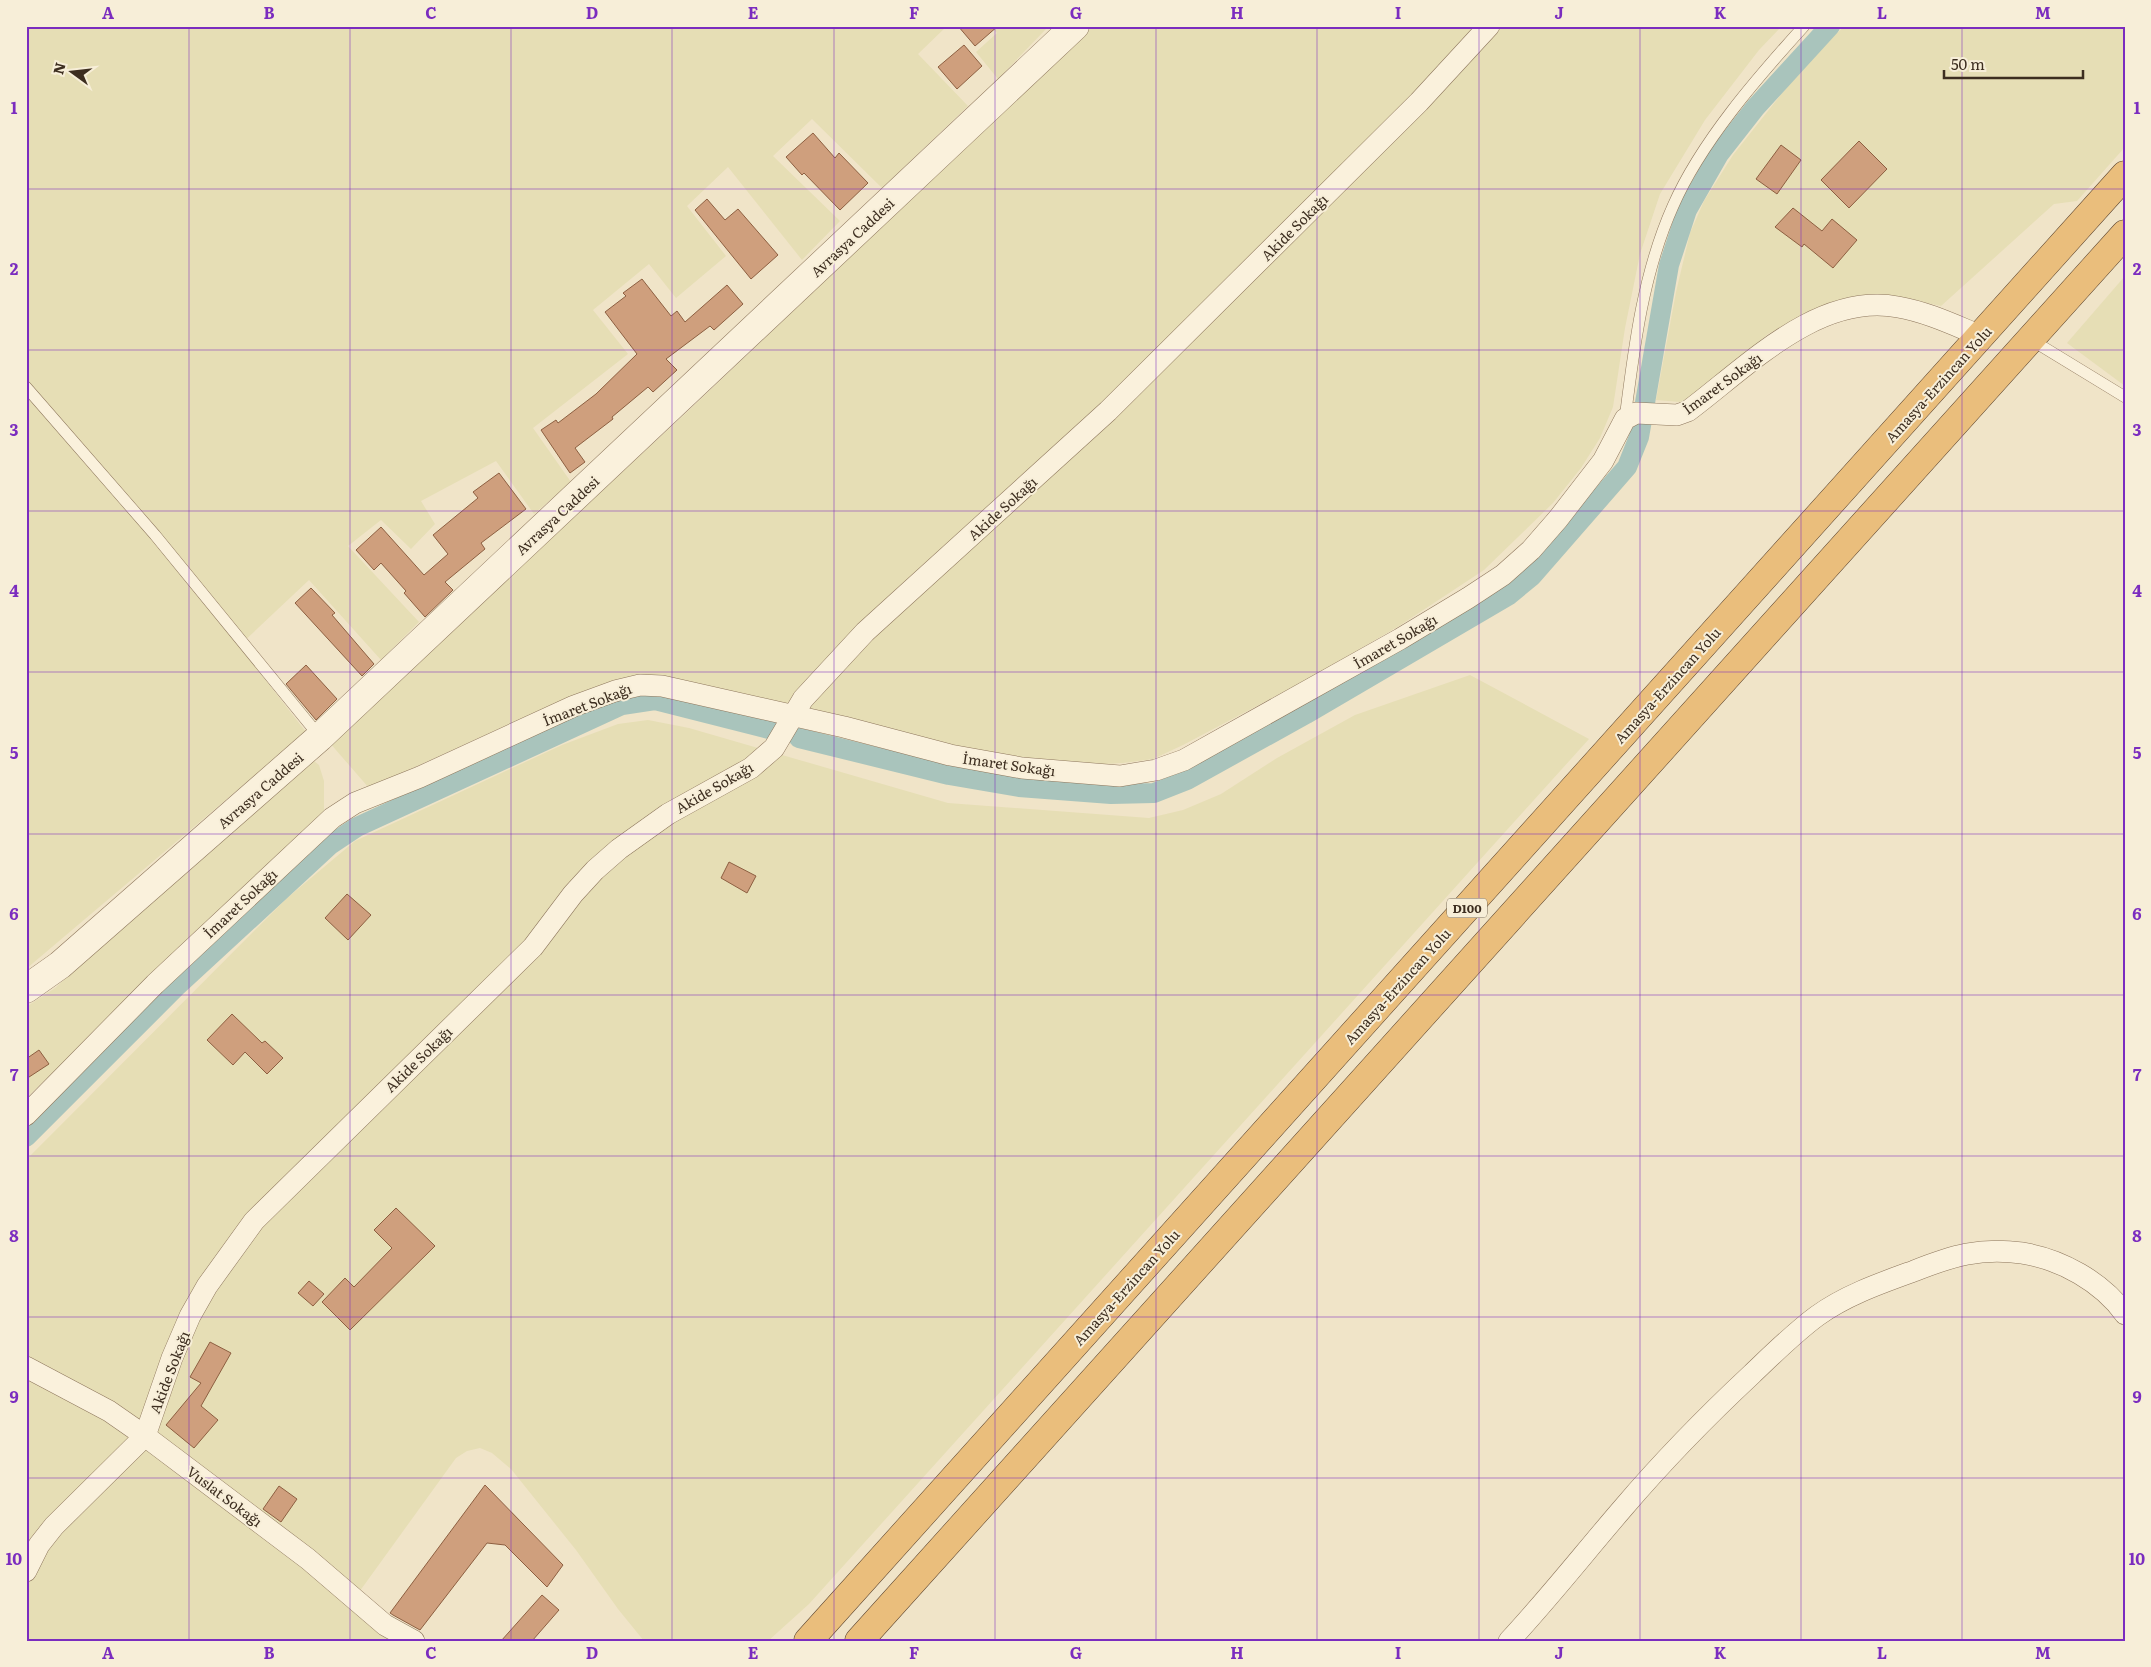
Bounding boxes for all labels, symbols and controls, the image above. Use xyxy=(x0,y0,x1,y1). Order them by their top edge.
text: A xyxy=(102,0,114,24)
text: B xyxy=(263,0,275,24)
text: C xyxy=(425,0,437,24)
text: D xyxy=(586,0,598,24)
text: E xyxy=(748,0,759,24)
text: F xyxy=(909,0,919,24)
text: G xyxy=(1070,0,1082,24)
text: H xyxy=(1230,0,1244,24)
text: I xyxy=(1395,0,1401,24)
text: J xyxy=(1554,0,1564,24)
text: K xyxy=(1714,0,1727,24)
text: L xyxy=(1877,0,1887,24)
text: M xyxy=(2035,0,2051,24)
north arrow xyxy=(48,48,98,98)
scale bar xyxy=(1944,48,2082,80)
text: 50 m xyxy=(1951,52,1985,75)
text: N xyxy=(47,60,70,77)
text: 1 xyxy=(11,95,18,119)
text: 1 xyxy=(2134,95,2141,119)
street label: Akide Sokağı xyxy=(1256,189,1332,265)
street label: Avrasya Caddesi xyxy=(806,193,898,281)
text: 2 xyxy=(10,256,19,280)
text: 2 xyxy=(2133,256,2142,280)
street label: Amasya-Erzincan Yolu xyxy=(1880,321,1996,447)
street label: İmaret Sokağı xyxy=(1678,347,1766,419)
text: 3 xyxy=(10,417,19,441)
text: 3 xyxy=(2133,417,2142,441)
street label: Avrasya Caddesi xyxy=(511,471,603,559)
street label: Akide Sokağı xyxy=(963,471,1041,545)
text: 4 xyxy=(9,578,19,602)
text: 4 xyxy=(2132,578,2142,602)
street label: İmaret Sokağı xyxy=(1349,609,1441,673)
street label: Amasya-Erzincan Yolu xyxy=(1609,622,1725,748)
street label: İmaret Sokağı xyxy=(540,678,635,730)
text: 5 xyxy=(10,740,19,764)
text: 5 xyxy=(2133,740,2142,764)
street label: Avrasya Caddesi xyxy=(213,747,307,833)
street label: İmaret Sokağı xyxy=(961,748,1057,780)
street label: Akide Sokağı xyxy=(671,756,757,817)
street label: İmaret Sokağı xyxy=(199,864,281,942)
road number: D100 xyxy=(1447,898,1487,918)
text: 6 xyxy=(9,901,19,925)
text: 6 xyxy=(2132,901,2142,925)
street label: Amasya-Erzincan Yolu xyxy=(1339,923,1455,1049)
street label: Akide Sokağı xyxy=(380,1021,456,1096)
text: 7 xyxy=(10,1062,19,1086)
text: 7 xyxy=(2133,1062,2142,1086)
text: 8 xyxy=(9,1223,19,1247)
text: 8 xyxy=(2132,1223,2142,1247)
street label: Amasya-Erzincan Yolu xyxy=(1068,1224,1184,1350)
street label: Akide Sokağı xyxy=(144,1328,194,1416)
text: 9 xyxy=(9,1384,19,1408)
text: 9 xyxy=(2132,1384,2142,1408)
street label: Vuslat Sokağı xyxy=(183,1461,267,1531)
text: 10 xyxy=(6,1546,22,1570)
text: 10 xyxy=(2129,1546,2145,1570)
text: A xyxy=(102,1640,114,1664)
text: B xyxy=(263,1640,275,1664)
text: C xyxy=(425,1640,437,1664)
text: D xyxy=(586,1640,598,1664)
text: E xyxy=(748,1640,759,1664)
text: F xyxy=(909,1640,919,1664)
text: G xyxy=(1070,1640,1082,1664)
text: H xyxy=(1230,1640,1244,1664)
text: I xyxy=(1395,1640,1401,1664)
text: J xyxy=(1554,1640,1564,1664)
text: K xyxy=(1714,1640,1727,1664)
text: L xyxy=(1877,1640,1887,1664)
text: M xyxy=(2035,1640,2051,1664)

